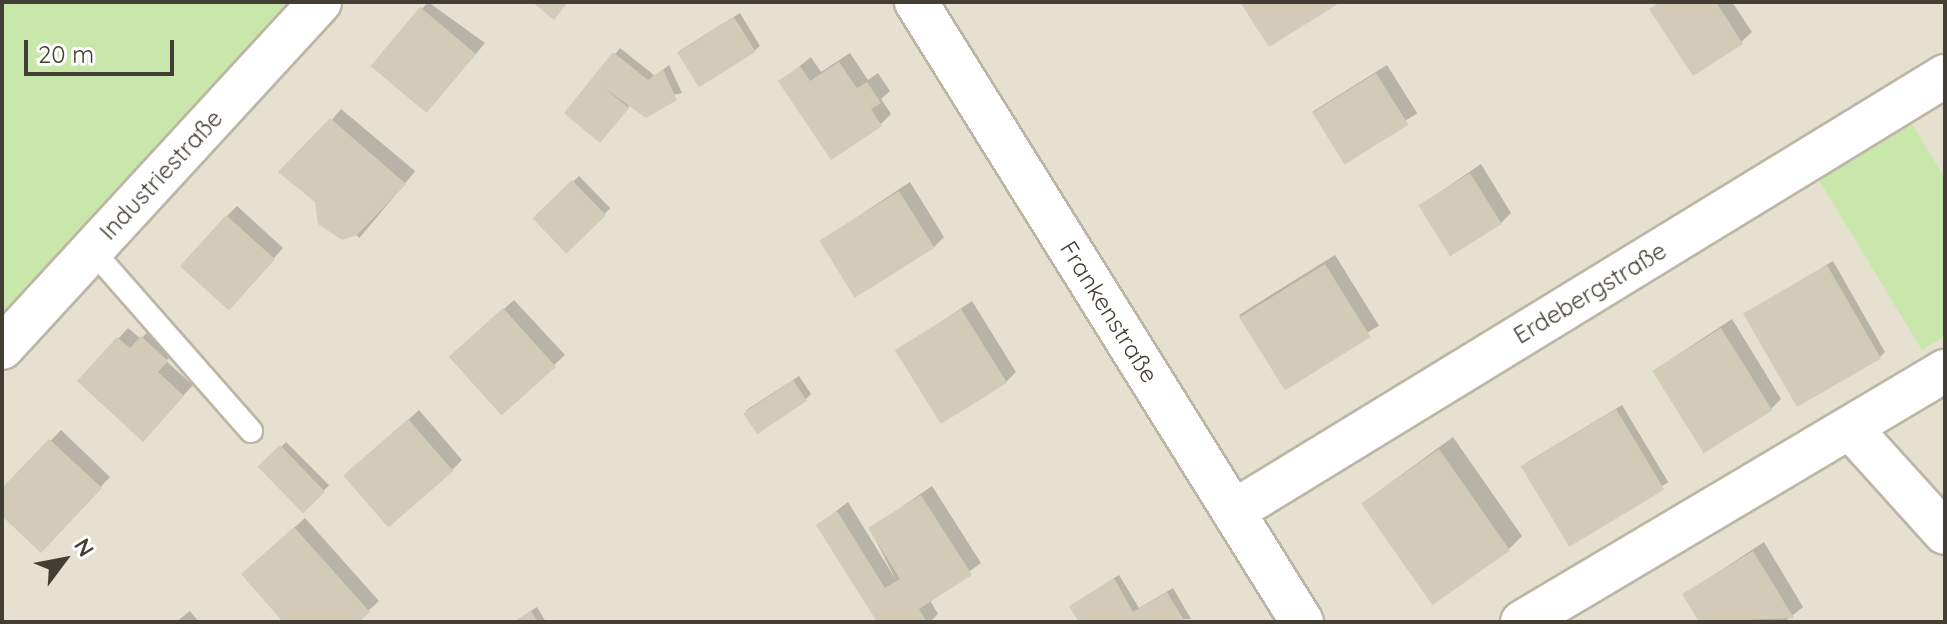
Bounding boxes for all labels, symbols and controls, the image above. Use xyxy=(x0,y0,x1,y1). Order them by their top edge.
scale bar xyxy=(28,24,178,74)
text: 20 m xyxy=(38,39,94,69)
street label: Industriestraße xyxy=(94,104,228,246)
street label: Frankenstraße xyxy=(1054,236,1164,388)
street label: Erdebergstraße xyxy=(1508,236,1672,350)
north arrow xyxy=(24,520,104,600)
text: N xyxy=(68,533,101,562)

